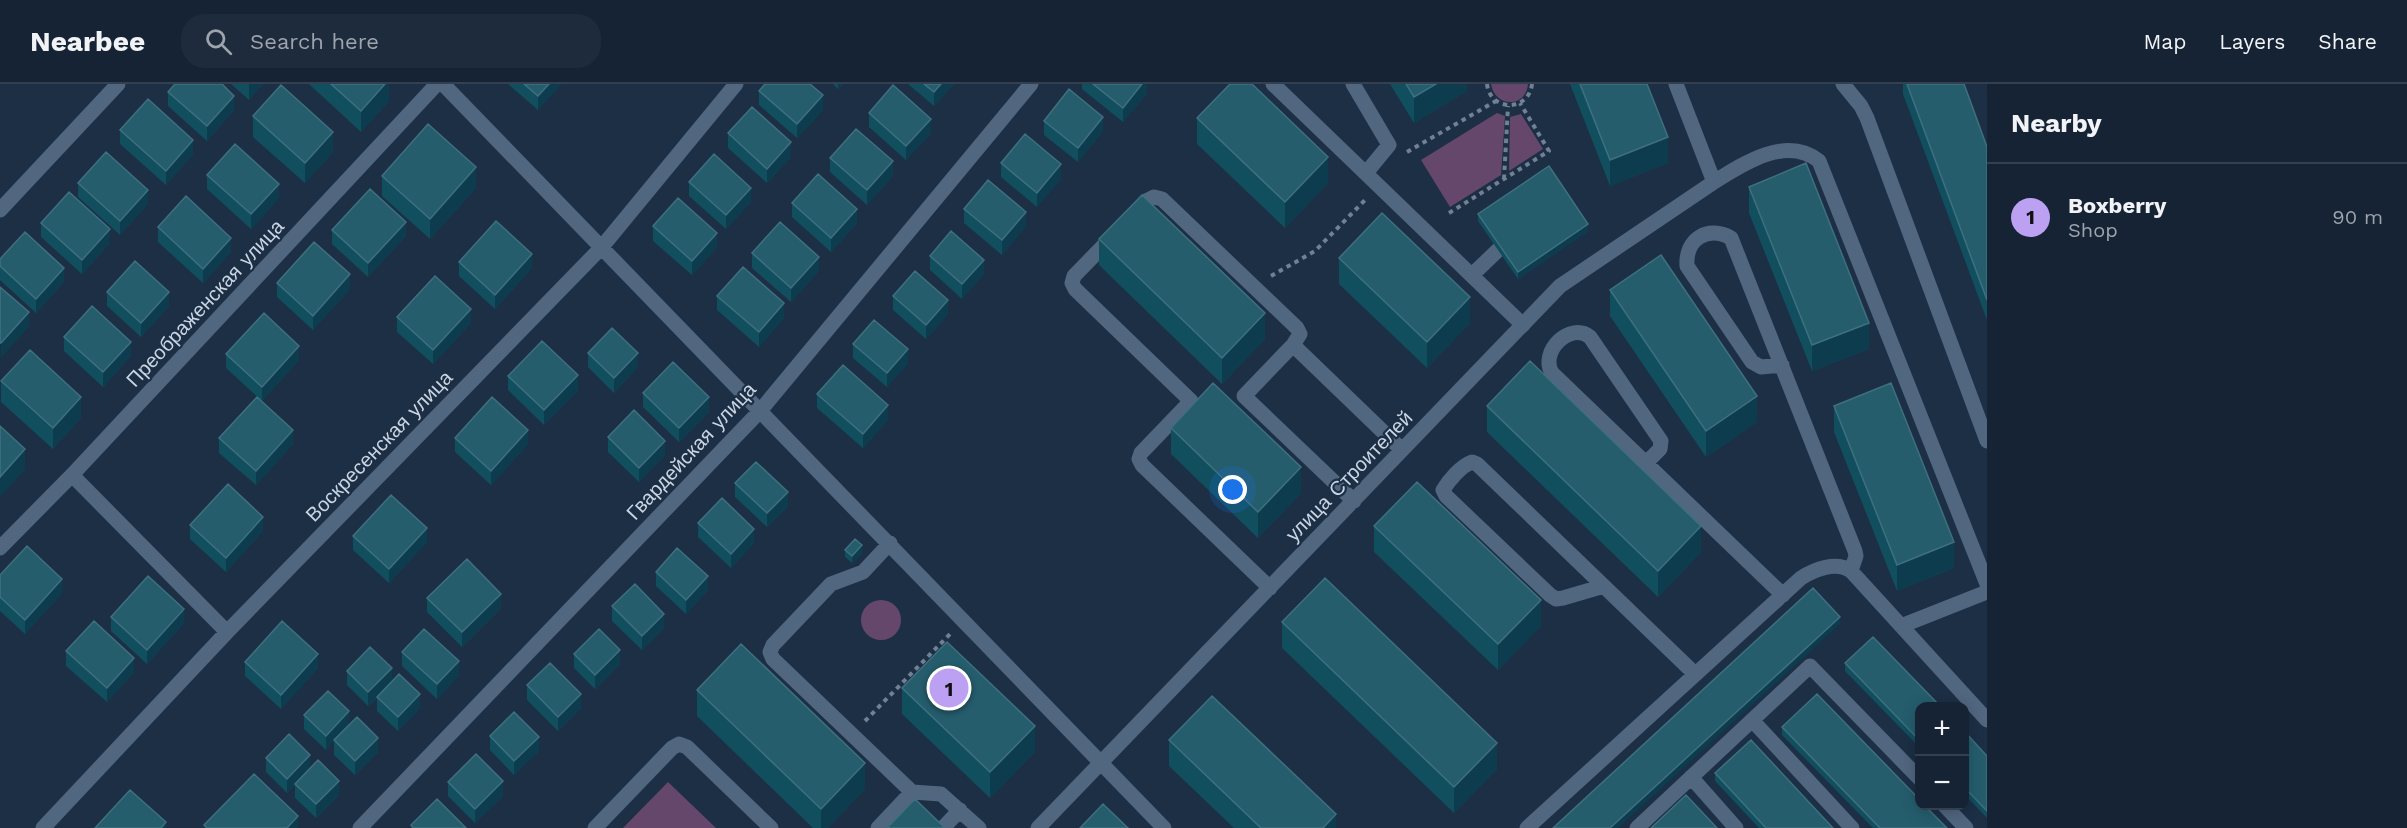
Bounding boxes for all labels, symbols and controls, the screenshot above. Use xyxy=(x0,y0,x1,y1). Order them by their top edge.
search box xyxy=(181,14,601,68)
text: Nearbee xyxy=(30,25,145,58)
icon: search xyxy=(202,25,235,58)
text: Search here xyxy=(250,29,379,54)
text: Map xyxy=(2143,29,2186,54)
text: Layers xyxy=(2219,29,2285,54)
text: Share xyxy=(2318,29,2377,54)
text: Nearby xyxy=(2011,108,2102,138)
text: Boxberry xyxy=(2068,193,2166,218)
text: 1 xyxy=(2026,205,2035,229)
text: 90 m xyxy=(2332,205,2383,229)
street label: Преображенская улица xyxy=(121,214,289,392)
text: Shop xyxy=(2068,218,2118,242)
street label: Воскресенская улица xyxy=(301,365,458,526)
street label: Гвардейская улица xyxy=(621,377,761,525)
street label: улица Строителей xyxy=(1281,406,1417,546)
your location xyxy=(1218,475,1247,504)
pin: 1 xyxy=(930,666,968,710)
map controls xyxy=(1915,702,1969,810)
button: + xyxy=(1915,702,1969,756)
button: − xyxy=(1915,756,1969,810)

